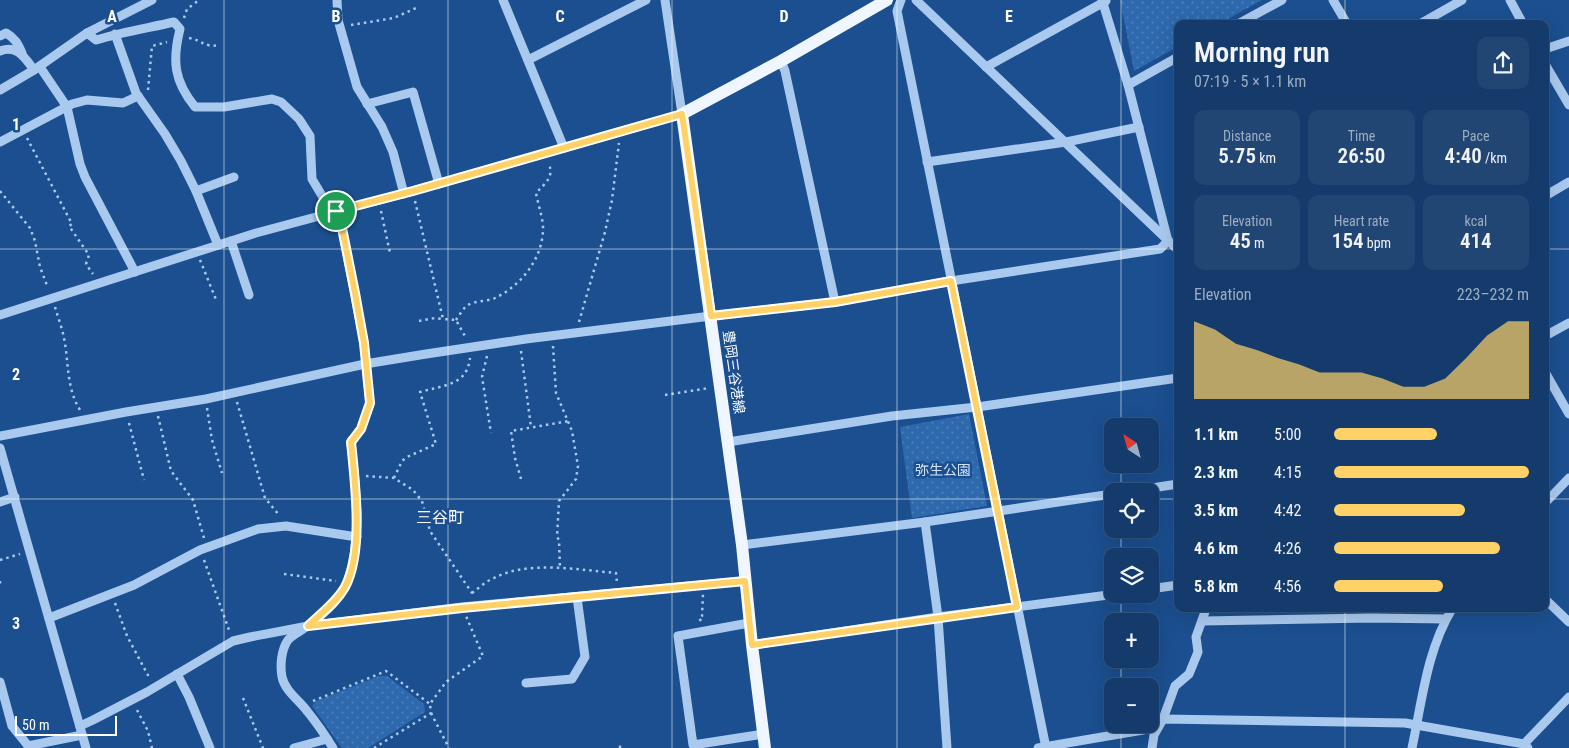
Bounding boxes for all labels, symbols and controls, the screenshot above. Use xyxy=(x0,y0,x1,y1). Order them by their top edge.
text: A xyxy=(107,7,117,26)
text: B xyxy=(332,7,341,26)
text: C xyxy=(555,7,565,26)
text: D xyxy=(779,7,789,26)
text: E xyxy=(1005,7,1013,26)
text: Morning run xyxy=(1194,36,1330,69)
button: share xyxy=(1477,37,1529,89)
text: 07:19 · 5 × 1.1 km xyxy=(1194,72,1306,91)
text: 1 xyxy=(12,115,20,134)
text: Distance xyxy=(1223,128,1271,144)
text: Time xyxy=(1348,128,1375,144)
text: Pace xyxy=(1462,128,1490,144)
text: 5.75 xyxy=(1218,144,1256,168)
text: 26:50 xyxy=(1338,144,1385,168)
text: 4:40 xyxy=(1445,144,1482,168)
text: km xyxy=(1256,150,1276,166)
text: /km xyxy=(1482,150,1507,166)
pin xyxy=(315,190,357,232)
icon: arrive xyxy=(322,197,350,225)
text: Elevation xyxy=(1222,213,1272,229)
text: Heart rate xyxy=(1334,213,1389,229)
text: kcal xyxy=(1465,213,1487,229)
text: 45 xyxy=(1230,229,1251,253)
text: 154 xyxy=(1332,229,1364,253)
text: 414 xyxy=(1460,229,1492,253)
text: m xyxy=(1251,235,1265,251)
text: bpm xyxy=(1364,235,1391,251)
text: Elevation xyxy=(1194,285,1252,304)
text: 223–232 m xyxy=(1457,285,1529,304)
street label: 豊岡三谷港線 xyxy=(720,329,748,415)
text: 2 xyxy=(12,365,20,384)
north arrow xyxy=(1104,418,1159,472)
map controls xyxy=(1104,418,1159,733)
text: 1.1 km xyxy=(1194,425,1238,444)
text: 5:00 xyxy=(1274,425,1301,444)
park label: 弥生公園 xyxy=(915,462,971,478)
text: 2.3 km xyxy=(1194,463,1238,482)
text: 4:15 xyxy=(1274,463,1301,482)
button: locate xyxy=(1104,483,1159,538)
text: 3.5 km xyxy=(1194,501,1238,520)
text: 4:42 xyxy=(1274,501,1301,520)
district label: 三谷町 xyxy=(416,508,464,527)
text: 4.6 km xyxy=(1194,539,1238,558)
text: 4:26 xyxy=(1274,539,1301,558)
button: layers xyxy=(1104,548,1159,603)
text: 5.8 km xyxy=(1194,577,1238,596)
text: 4:56 xyxy=(1274,577,1301,596)
button: + xyxy=(1104,613,1159,668)
text: 3 xyxy=(12,614,20,633)
button: − xyxy=(1104,678,1159,733)
scale bar xyxy=(15,713,118,736)
text: 50 m xyxy=(22,717,50,733)

